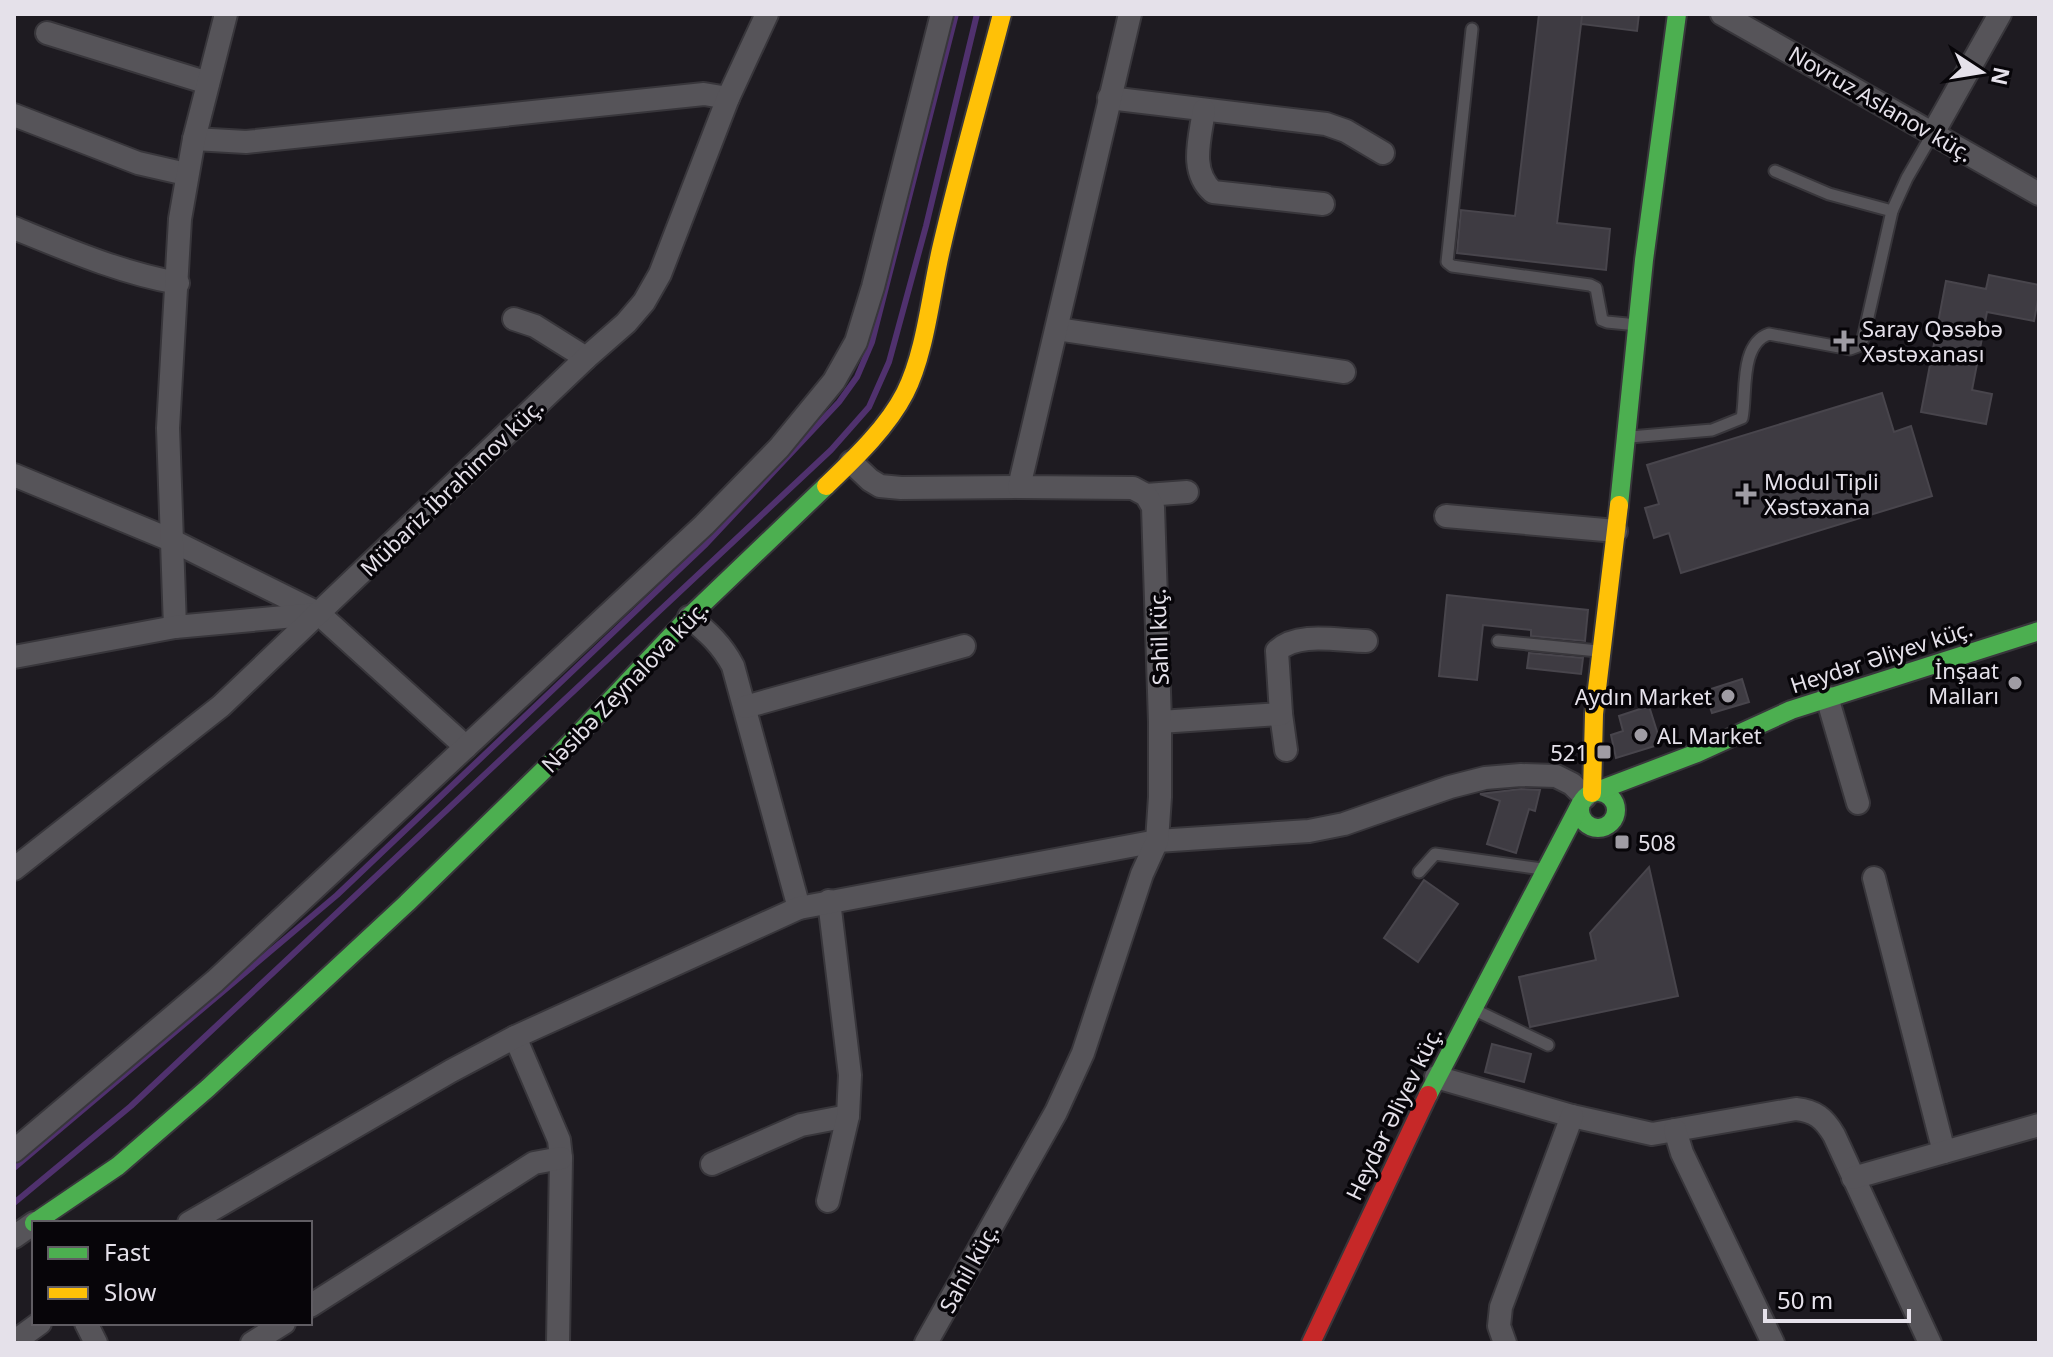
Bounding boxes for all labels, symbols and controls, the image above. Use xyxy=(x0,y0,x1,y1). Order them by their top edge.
north arrow xyxy=(1941,32,2021,112)
street label: Novruz Aslanov küç. xyxy=(1784,38,1978,168)
text: N xyxy=(1985,64,2018,88)
place label: Saray Qəsəbə Xəstəxanası xyxy=(1862,313,2003,368)
marker: Saray Qəsəbə Xəstəxanası xyxy=(1833,330,1855,352)
street label: Mübariz İbrahimov küç. xyxy=(353,392,549,582)
place label: Modul Tipli Xəstəxana xyxy=(1764,466,1879,521)
marker: Modul Tipli Xəstəxana xyxy=(1735,483,1757,505)
street label: Sahil küç. xyxy=(1141,588,1175,686)
street label: Nəsibə Zeynalova küç. xyxy=(534,593,714,779)
street label: Heydər Əliyev küç. xyxy=(1786,612,1976,700)
place label: İnşaat Malları xyxy=(1928,655,1999,710)
marker: İnşaat Malları xyxy=(2006,674,2024,692)
place label: Aydın Market xyxy=(1575,681,1712,711)
marker: Aydın Market xyxy=(1719,687,1737,705)
place label: AL Market xyxy=(1657,720,1762,750)
marker: AL Market xyxy=(1632,726,1650,744)
place label: 521 xyxy=(1550,737,1588,767)
marker: 521 xyxy=(1595,743,1613,761)
place label: 508 xyxy=(1638,827,1676,857)
marker: 508 xyxy=(1613,833,1631,851)
street label: Heydər Əliyev küç. xyxy=(1338,1021,1448,1205)
street label: Sahil küç. xyxy=(931,1218,1005,1318)
legend xyxy=(32,1221,312,1325)
text: Fast xyxy=(104,1235,150,1268)
scale bar xyxy=(1765,1273,1909,1323)
text: Slow xyxy=(104,1275,156,1308)
text: 50 m xyxy=(1777,1283,1833,1316)

